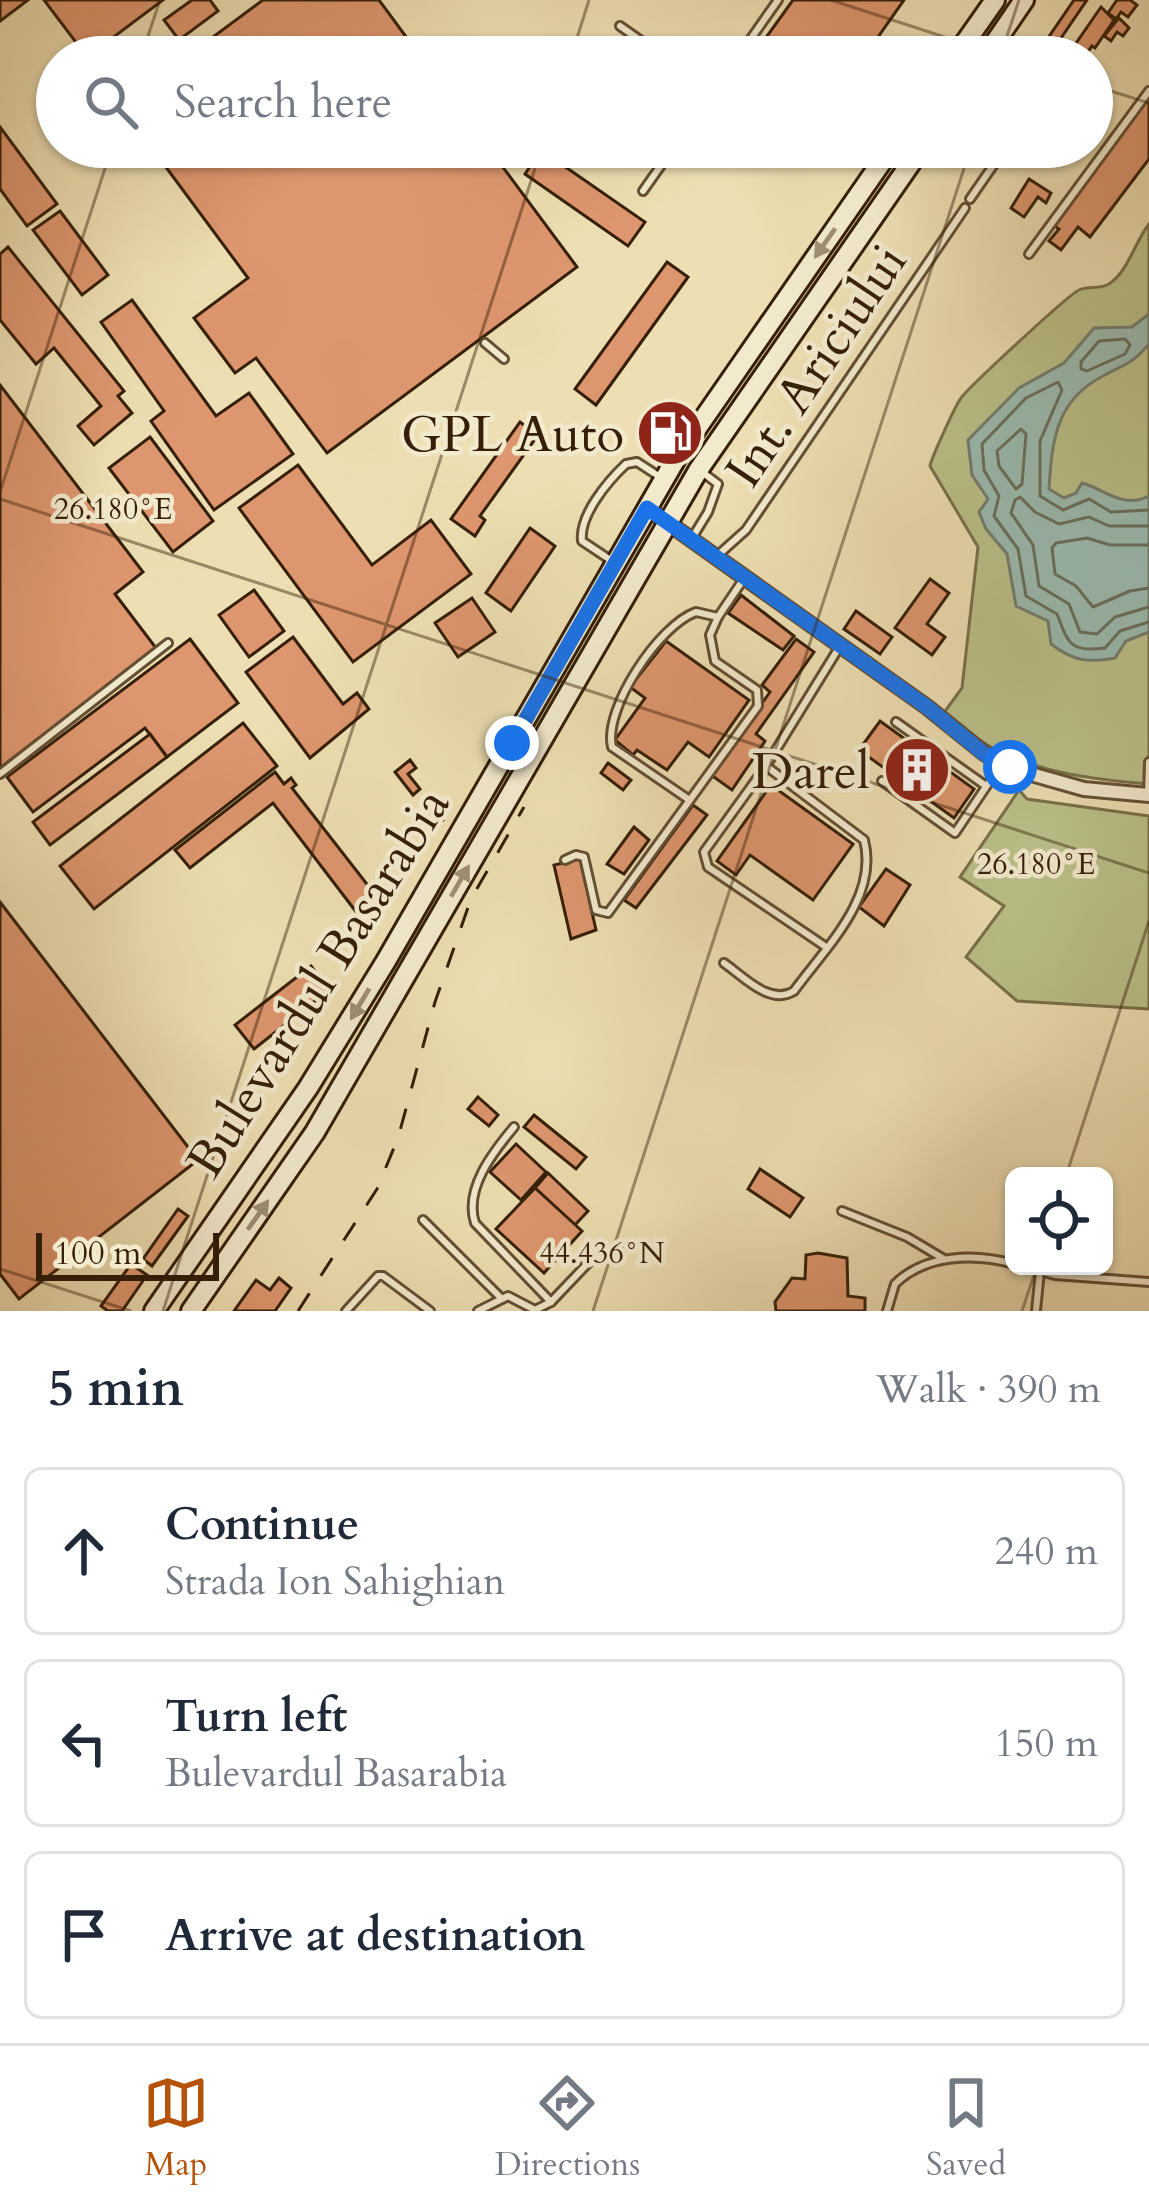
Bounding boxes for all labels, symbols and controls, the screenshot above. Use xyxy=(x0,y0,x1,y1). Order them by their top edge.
search box xyxy=(36,36,1113,168)
icon: search xyxy=(78,69,144,135)
text: Search here xyxy=(174,72,392,133)
one-way arrow xyxy=(814,227,837,259)
street label: Int. Ariciului xyxy=(710,231,924,501)
fuel station icon: GPL Auto xyxy=(635,398,705,468)
place label: GPL Auto xyxy=(401,400,624,470)
text: 26.180°E xyxy=(54,489,172,530)
route end xyxy=(485,716,539,770)
building icon: Darel xyxy=(882,735,952,805)
place label: Darel xyxy=(752,737,870,807)
route start xyxy=(983,740,1037,794)
street label: Bulevardul Basarabia xyxy=(171,775,467,1191)
text: 26.180°E xyxy=(977,844,1095,885)
one-way arrow xyxy=(448,865,469,898)
one-way arrow xyxy=(350,987,372,1020)
map controls xyxy=(1005,1167,1113,1275)
button: locate xyxy=(1005,1167,1113,1275)
one-way arrow xyxy=(246,1199,269,1231)
scale bar xyxy=(36,1227,219,1280)
text: 100 m xyxy=(54,1231,141,1276)
text: 44.436°N xyxy=(539,1233,665,1274)
text: 5 min xyxy=(48,1354,184,1424)
text: Walk · 390 m xyxy=(876,1363,1101,1416)
text: Continue xyxy=(165,1494,359,1555)
icon: ahead xyxy=(51,1518,117,1584)
text: 240 m xyxy=(995,1525,1098,1578)
text: Strada Ion Sahighian xyxy=(165,1555,505,1608)
text: Turn left xyxy=(165,1686,347,1747)
icon: left xyxy=(51,1710,117,1776)
text: 150 m xyxy=(995,1717,1098,1770)
text: Bulevardul Basarabia xyxy=(165,1747,507,1800)
icon: arrive xyxy=(51,1902,117,1968)
text: Arrive at destination xyxy=(165,1905,585,1966)
tab: Map xyxy=(143,2070,209,2187)
tab: Directions xyxy=(495,2070,640,2187)
tab: Saved xyxy=(926,2070,1006,2187)

